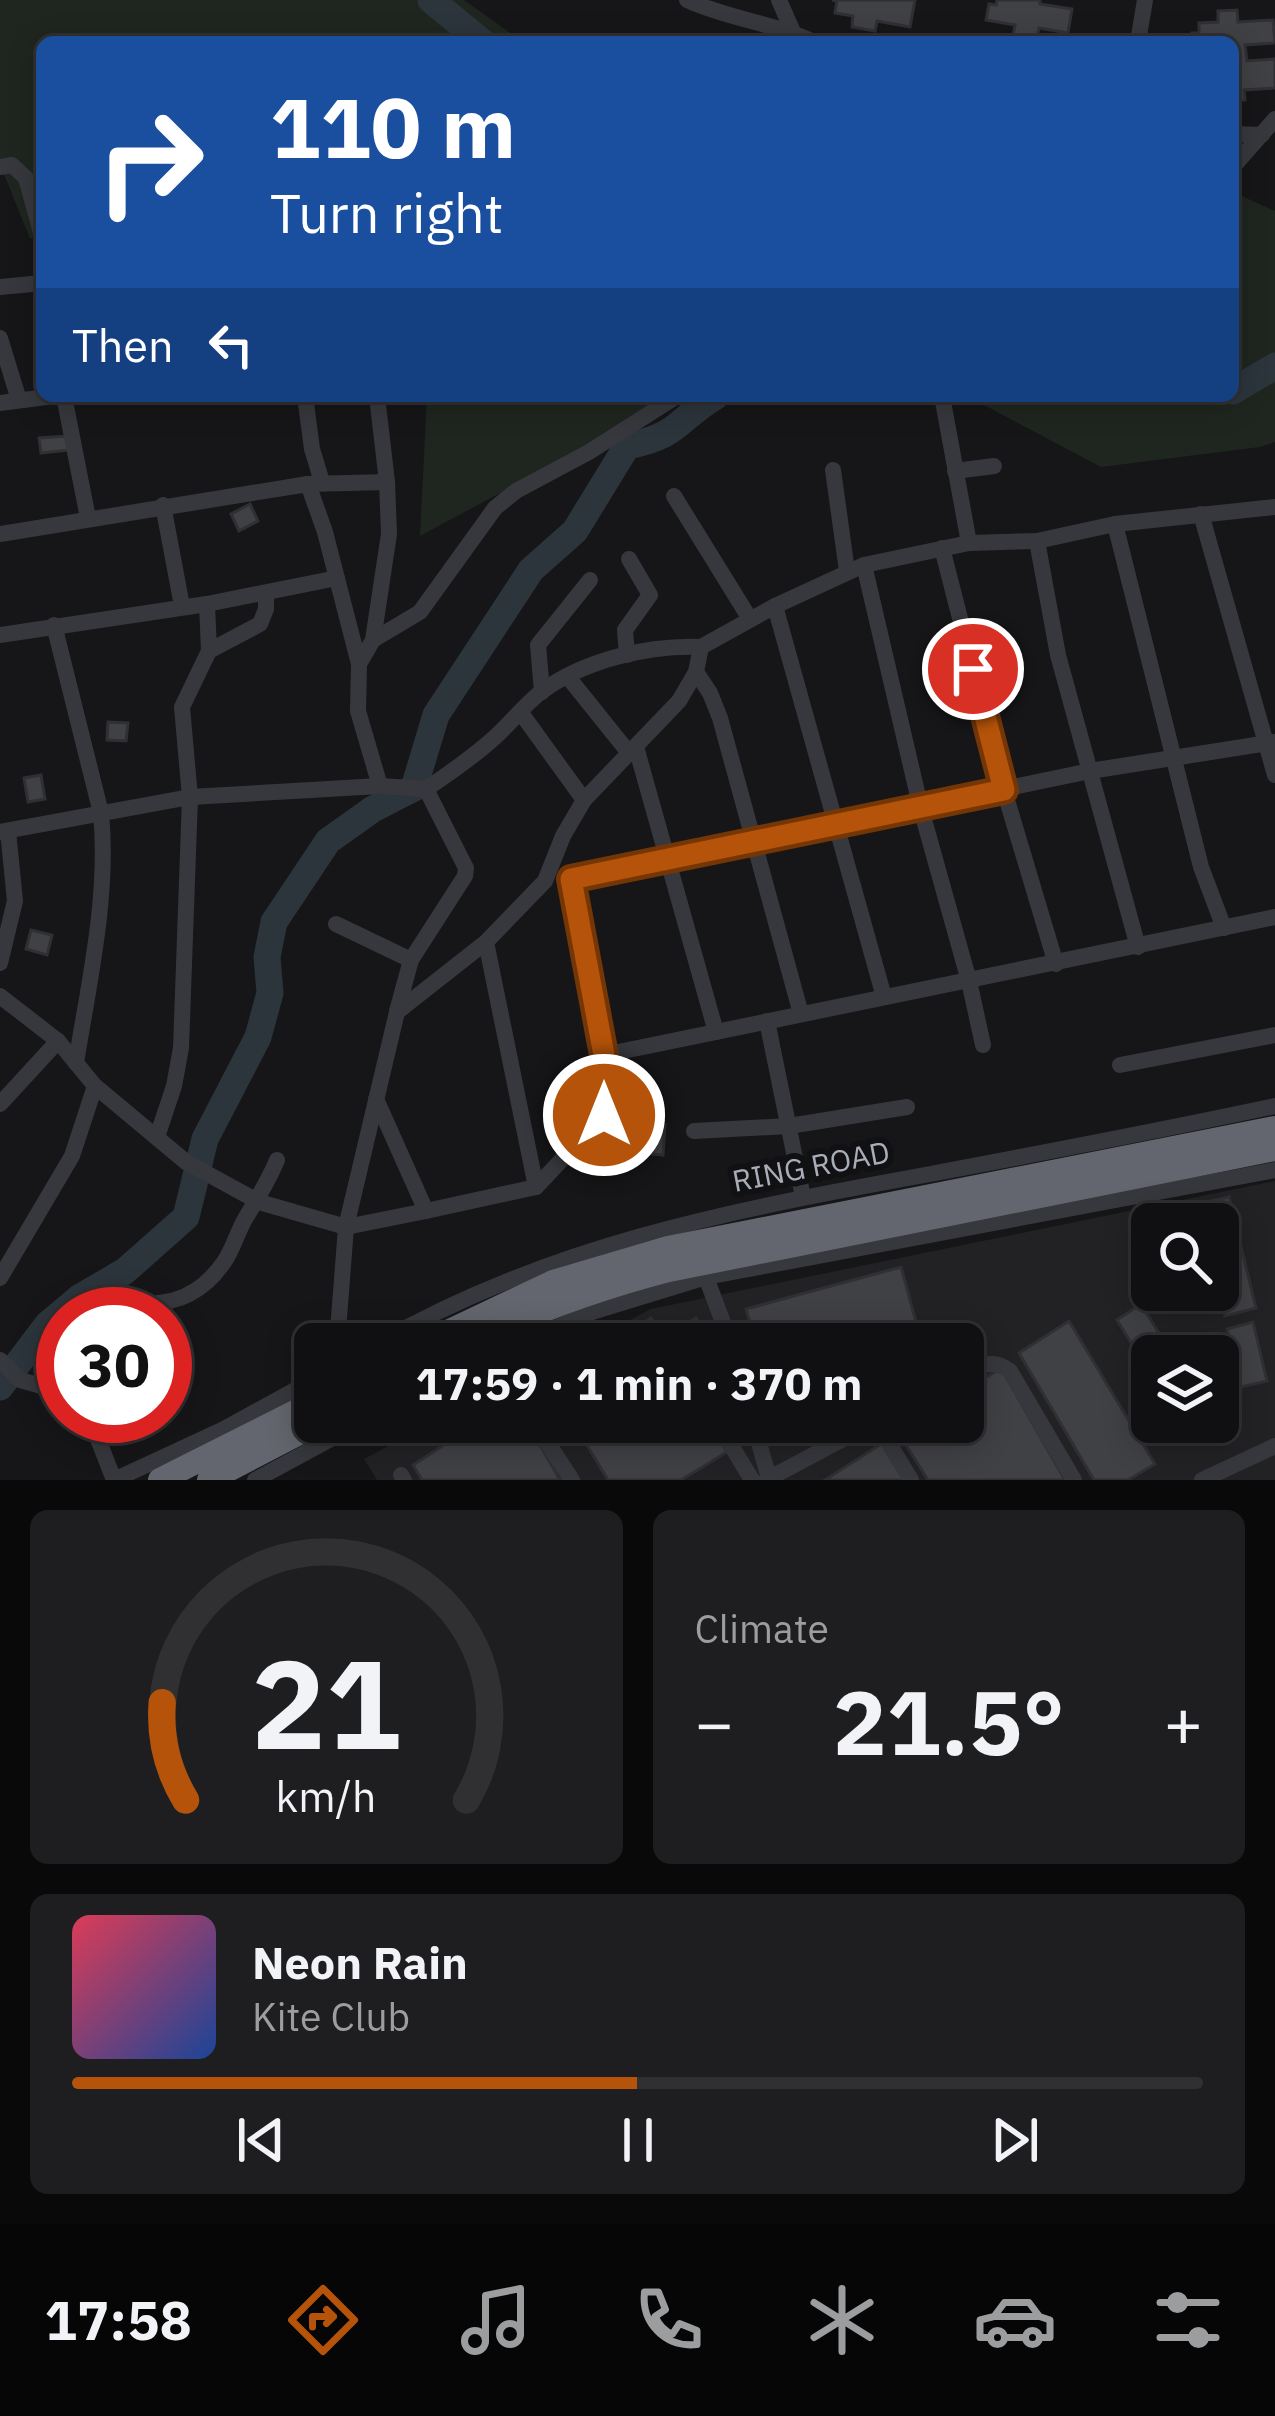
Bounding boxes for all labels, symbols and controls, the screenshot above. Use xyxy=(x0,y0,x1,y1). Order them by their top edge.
text: 110 m xyxy=(270,72,516,181)
icon: right xyxy=(72,84,228,240)
text: Turn right xyxy=(270,178,504,248)
icon: left xyxy=(198,312,264,378)
text: Then xyxy=(72,316,174,374)
pin xyxy=(922,618,1024,720)
icon: arrive xyxy=(940,636,1006,702)
position arrow xyxy=(541,1052,667,1178)
street label: RING ROAD xyxy=(729,1131,893,1200)
map controls xyxy=(1131,1203,1239,1443)
button: search xyxy=(1131,1203,1239,1311)
speed limit sign: 30 xyxy=(36,1287,192,1443)
button: layers xyxy=(1131,1335,1239,1443)
text: 17:59 · 1 min · 370 m xyxy=(416,1354,862,1412)
text: Climate xyxy=(695,1603,829,1654)
text: 21 xyxy=(251,1621,401,1783)
text: 21.5° xyxy=(833,1663,1065,1780)
text: − xyxy=(695,1679,734,1765)
text: + xyxy=(1163,1679,1203,1765)
text: km/h xyxy=(276,1768,377,1824)
text: Neon Rain xyxy=(252,1933,468,1991)
text: Kite Club xyxy=(252,1991,410,2042)
icon: previous xyxy=(228,2107,294,2173)
icon: pause xyxy=(605,2107,671,2173)
icon: next xyxy=(982,2107,1048,2173)
icon: directions xyxy=(281,2278,365,2362)
icon: music xyxy=(454,2278,538,2362)
icon: phone xyxy=(627,2278,711,2362)
icon: climate xyxy=(800,2278,884,2362)
icon: car xyxy=(973,2278,1057,2362)
icon: filters xyxy=(1146,2278,1230,2362)
text: 17:58 xyxy=(45,2285,192,2355)

